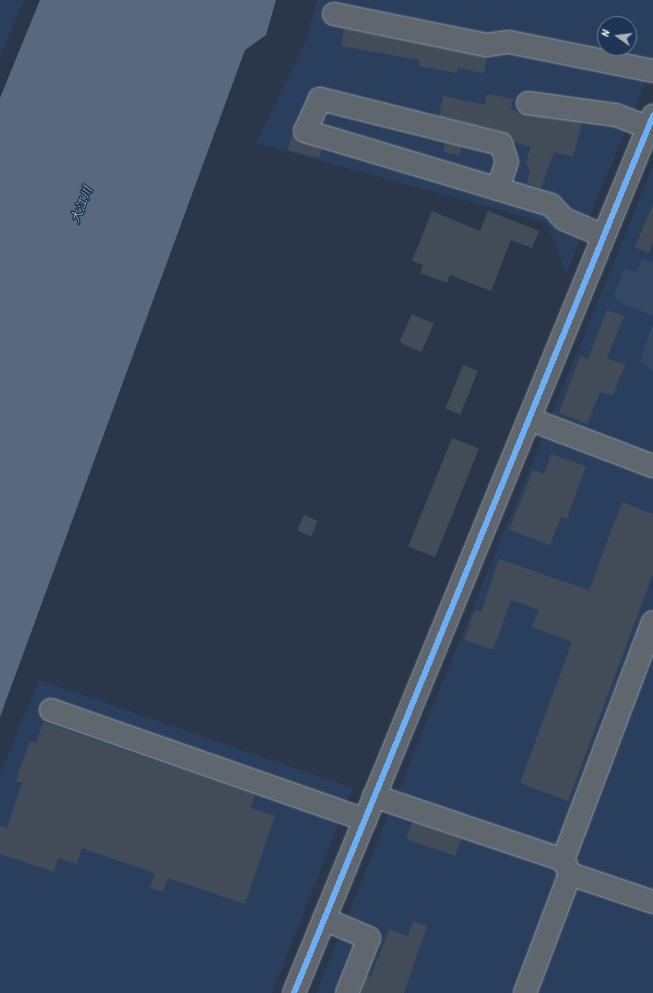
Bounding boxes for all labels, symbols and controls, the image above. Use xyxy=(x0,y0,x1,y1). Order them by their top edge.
north arrow xyxy=(597,16,637,56)
text: N xyxy=(597,28,616,39)
water label: 大江川 xyxy=(68,184,98,226)

